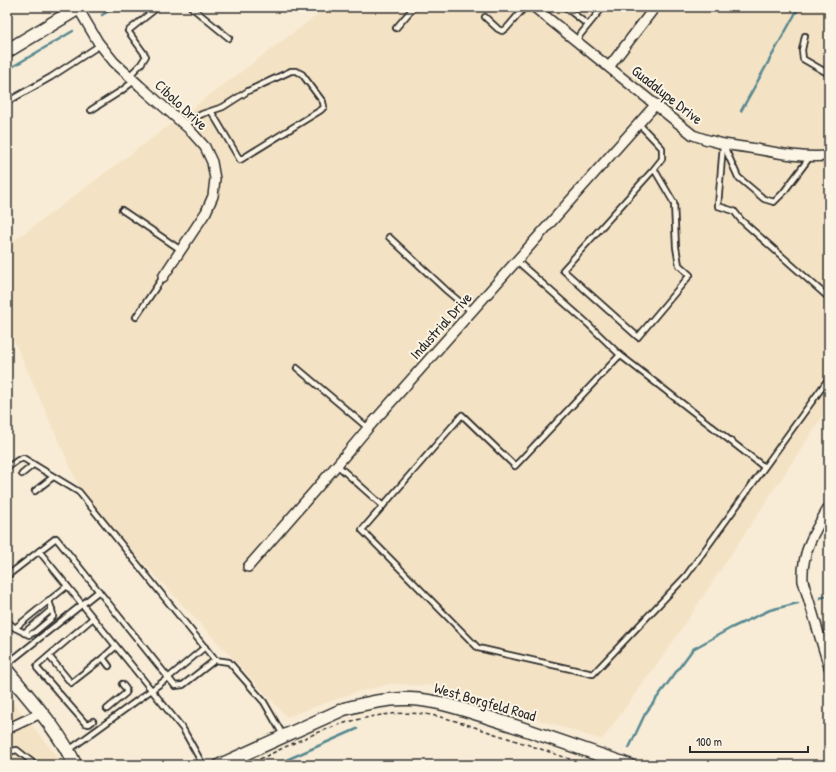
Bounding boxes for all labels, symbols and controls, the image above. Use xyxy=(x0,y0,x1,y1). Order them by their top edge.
street label: Guadalupe Drive xyxy=(627,60,707,129)
street label: Cibolo Drive xyxy=(150,75,212,135)
street label: Industrial Drive xyxy=(405,287,476,364)
street label: West Borgfeld Road xyxy=(432,677,539,726)
scale bar xyxy=(690,728,808,754)
text: 100 m xyxy=(696,733,722,750)

